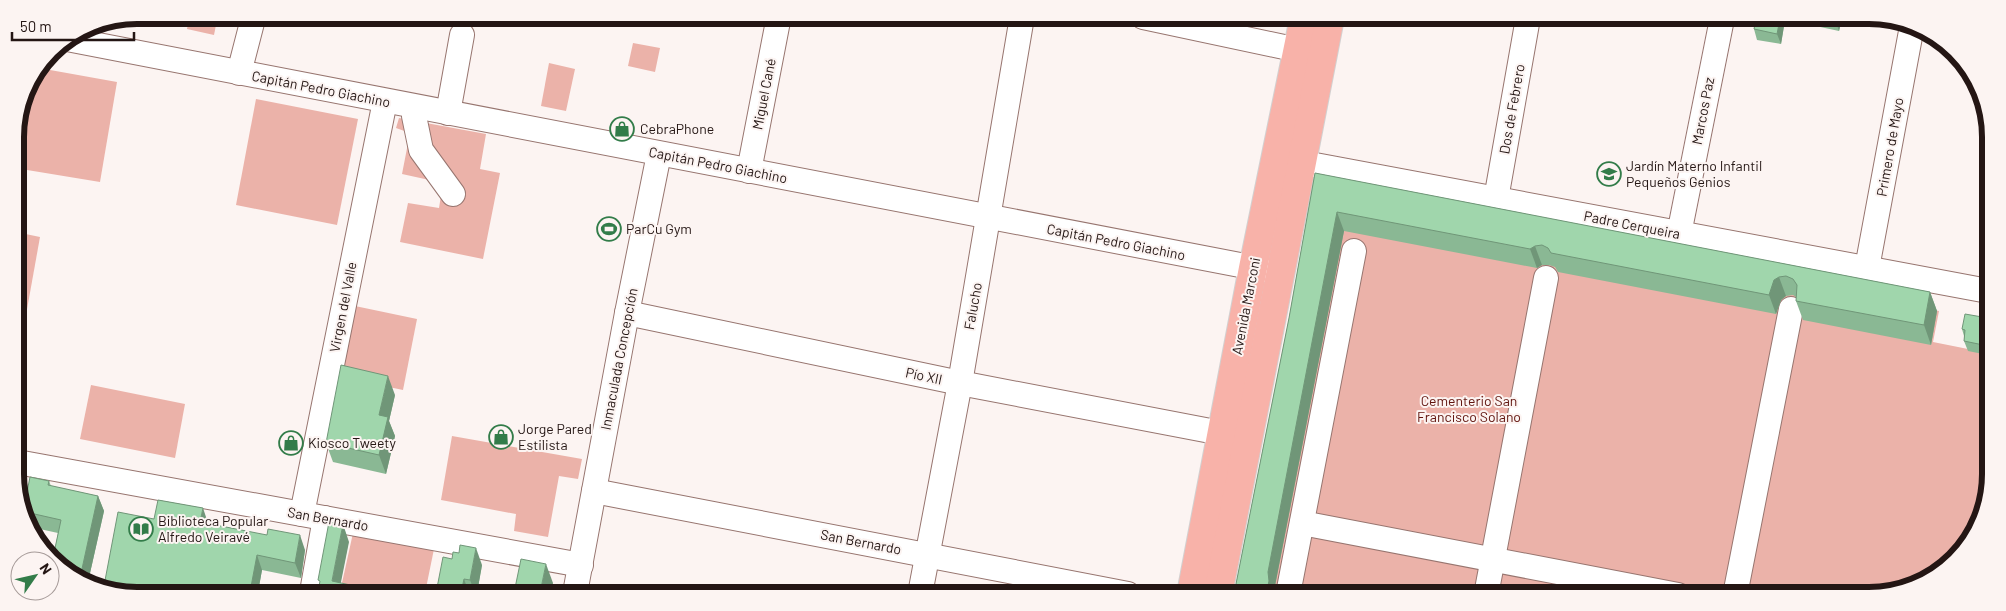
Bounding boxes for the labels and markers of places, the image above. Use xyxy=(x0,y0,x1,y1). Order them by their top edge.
shop icon: CebraPhone xyxy=(609,116,635,142)
place label: CebraPhone xyxy=(640,120,714,137)
place label: Jardín Materno Infantil Pequeños Genios xyxy=(1626,157,1762,190)
school or university icon: Jardín Materno Infantil Pequeños Genios xyxy=(1596,161,1622,187)
sports icon: ParCu Gym xyxy=(596,216,622,242)
place label: ParCu Gym xyxy=(626,220,692,237)
place label: Jorge Pared Estilista xyxy=(518,420,592,453)
shop icon: Jorge Pared Estilista xyxy=(488,424,514,450)
shop icon: Kiosco Tweety xyxy=(278,430,304,456)
place label: Kiosco Tweety xyxy=(308,434,396,451)
place label: Biblioteca Popular Alfredo Veiravé xyxy=(158,512,268,545)
library icon: Biblioteca Popular Alfredo Veiravé xyxy=(128,516,154,542)

